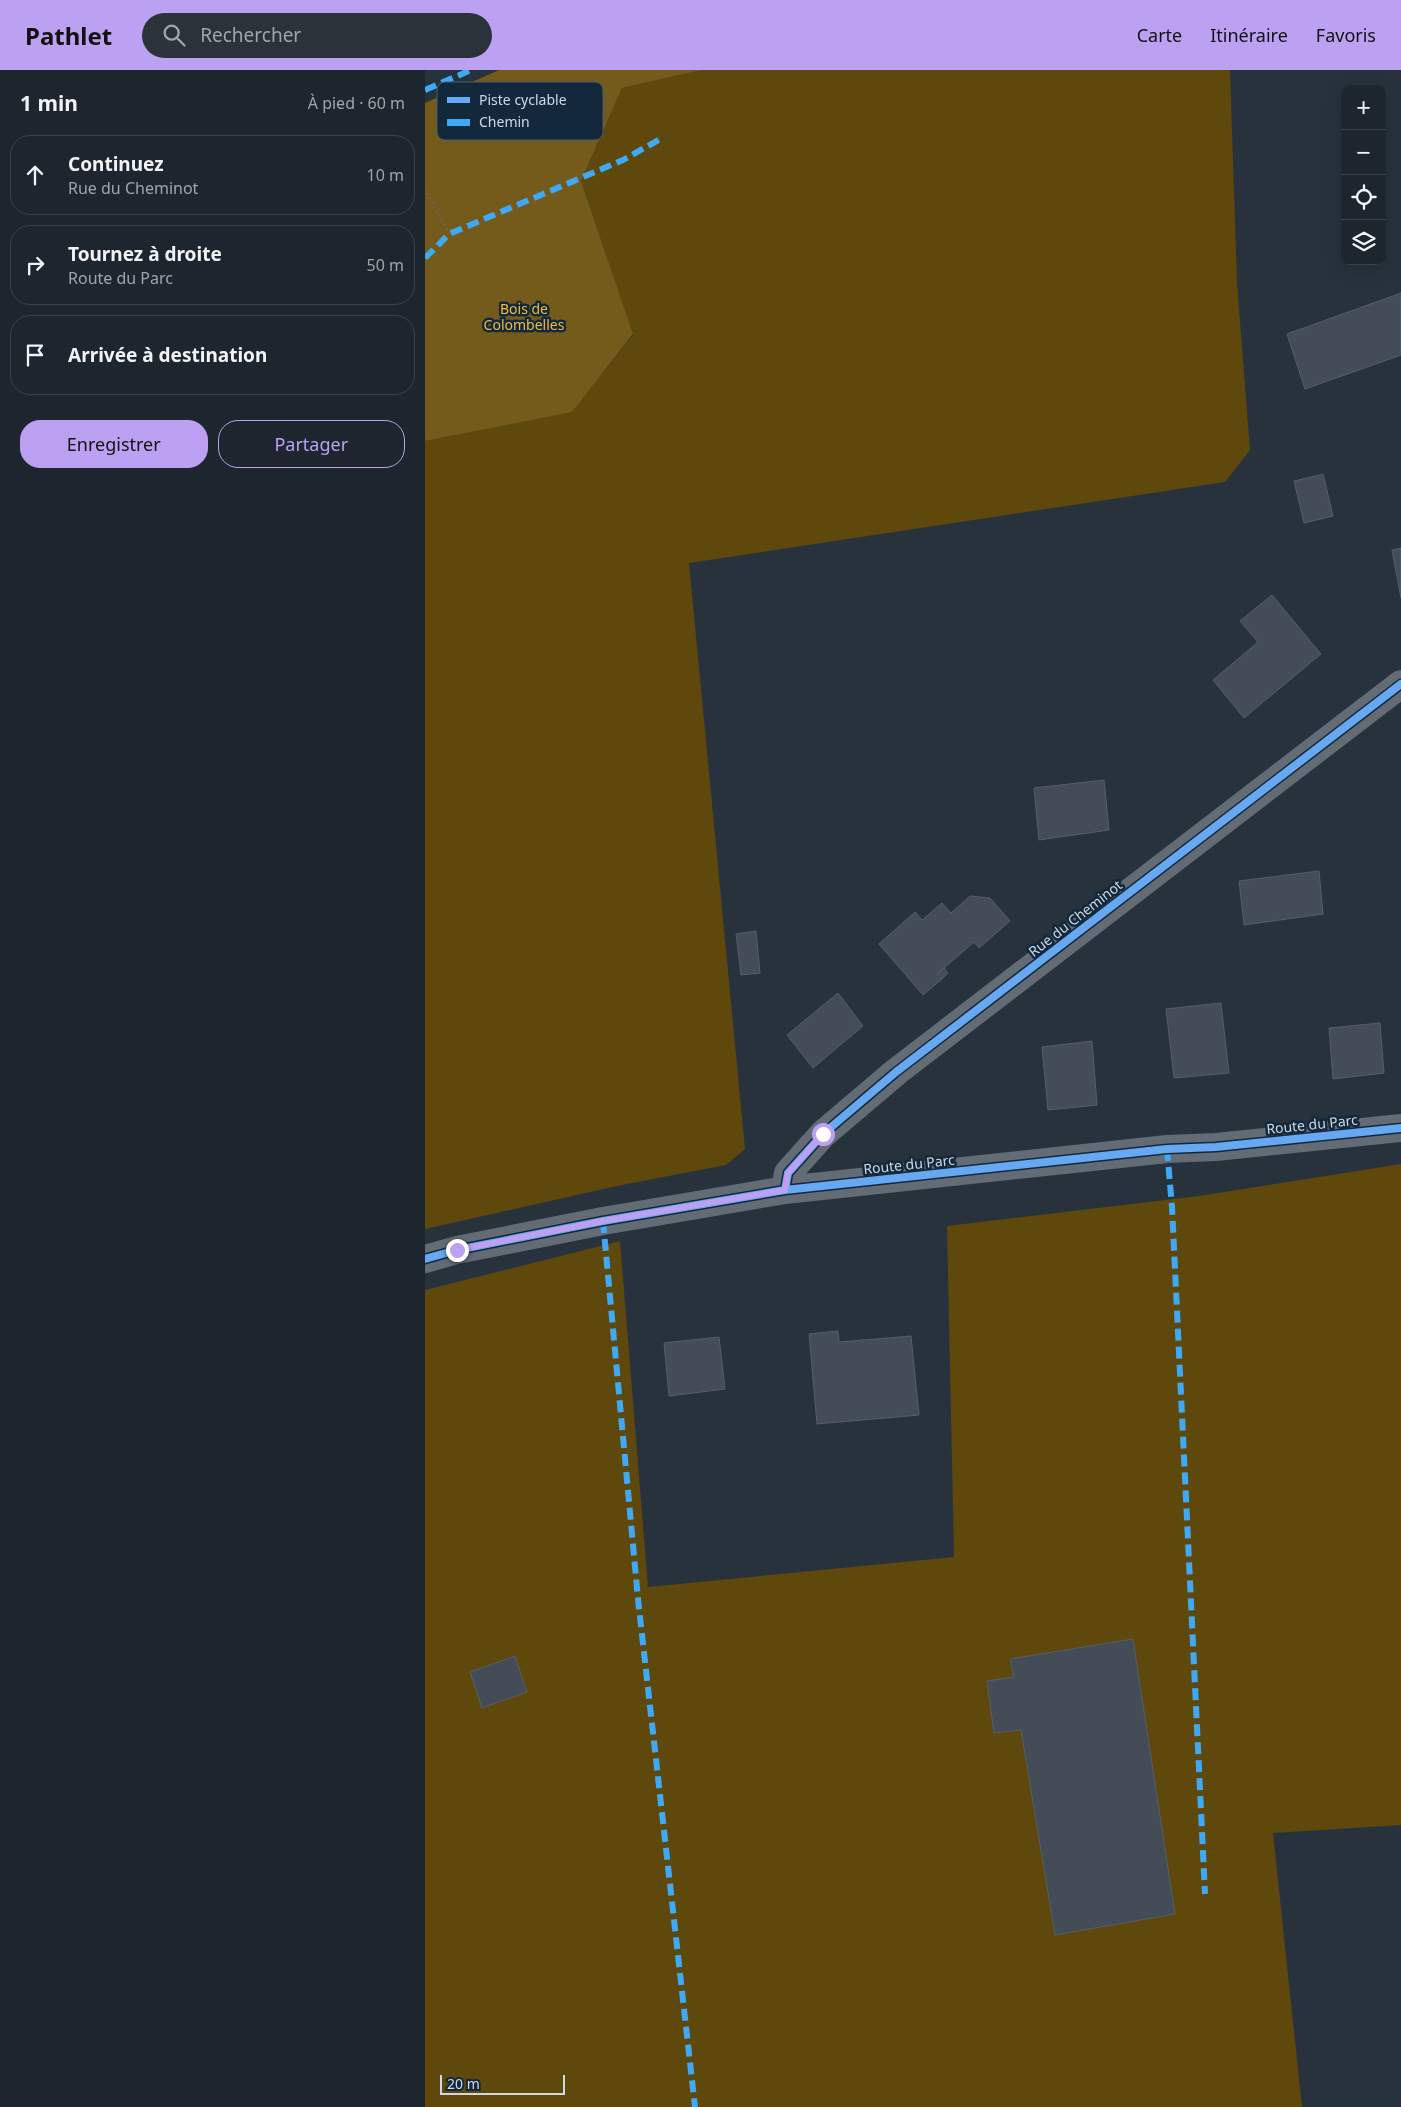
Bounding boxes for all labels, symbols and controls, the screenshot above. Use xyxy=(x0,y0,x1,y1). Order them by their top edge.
search box xyxy=(142,13,492,58)
text: Pathlet xyxy=(25,19,112,52)
icon: search xyxy=(160,21,188,49)
text: Rechercher xyxy=(200,22,301,48)
text: Carte xyxy=(1137,23,1182,47)
text: Itinéraire xyxy=(1210,23,1288,47)
text: Favoris xyxy=(1316,23,1376,47)
legend xyxy=(437,82,603,140)
map controls xyxy=(1341,85,1386,265)
button: + xyxy=(1341,85,1386,130)
text: 1 min xyxy=(20,89,78,117)
text: Piste cyclable xyxy=(479,90,567,109)
text: À pied · 60 m xyxy=(308,92,405,114)
text: Chemin xyxy=(479,112,530,131)
button: − xyxy=(1341,130,1386,175)
text: Continuez xyxy=(68,151,164,177)
icon: ahead xyxy=(21,161,49,189)
text: 10 m xyxy=(367,164,404,186)
button: locate xyxy=(1341,175,1386,220)
text: Rue du Cheminot xyxy=(68,177,198,199)
button: layers xyxy=(1341,220,1386,265)
text: Tournez à droite xyxy=(68,241,222,267)
icon: right xyxy=(21,251,49,279)
text: 50 m xyxy=(367,254,404,276)
text: Route du Parc xyxy=(68,267,173,289)
park label: Bois de Colombelles xyxy=(484,299,565,334)
icon: arrive xyxy=(21,341,49,369)
text: Arrivée à destination xyxy=(68,342,267,368)
button: Enregistrer xyxy=(20,420,208,468)
button: Partager xyxy=(218,420,405,468)
street label: Rue du Cheminot xyxy=(1024,875,1126,961)
street label: Route du Parc xyxy=(1265,1110,1359,1138)
route start xyxy=(812,1123,835,1146)
street label: Route du Parc xyxy=(862,1150,956,1178)
route end xyxy=(446,1239,469,1262)
scale bar xyxy=(440,2072,565,2095)
text: 20 m xyxy=(447,2074,480,2093)

